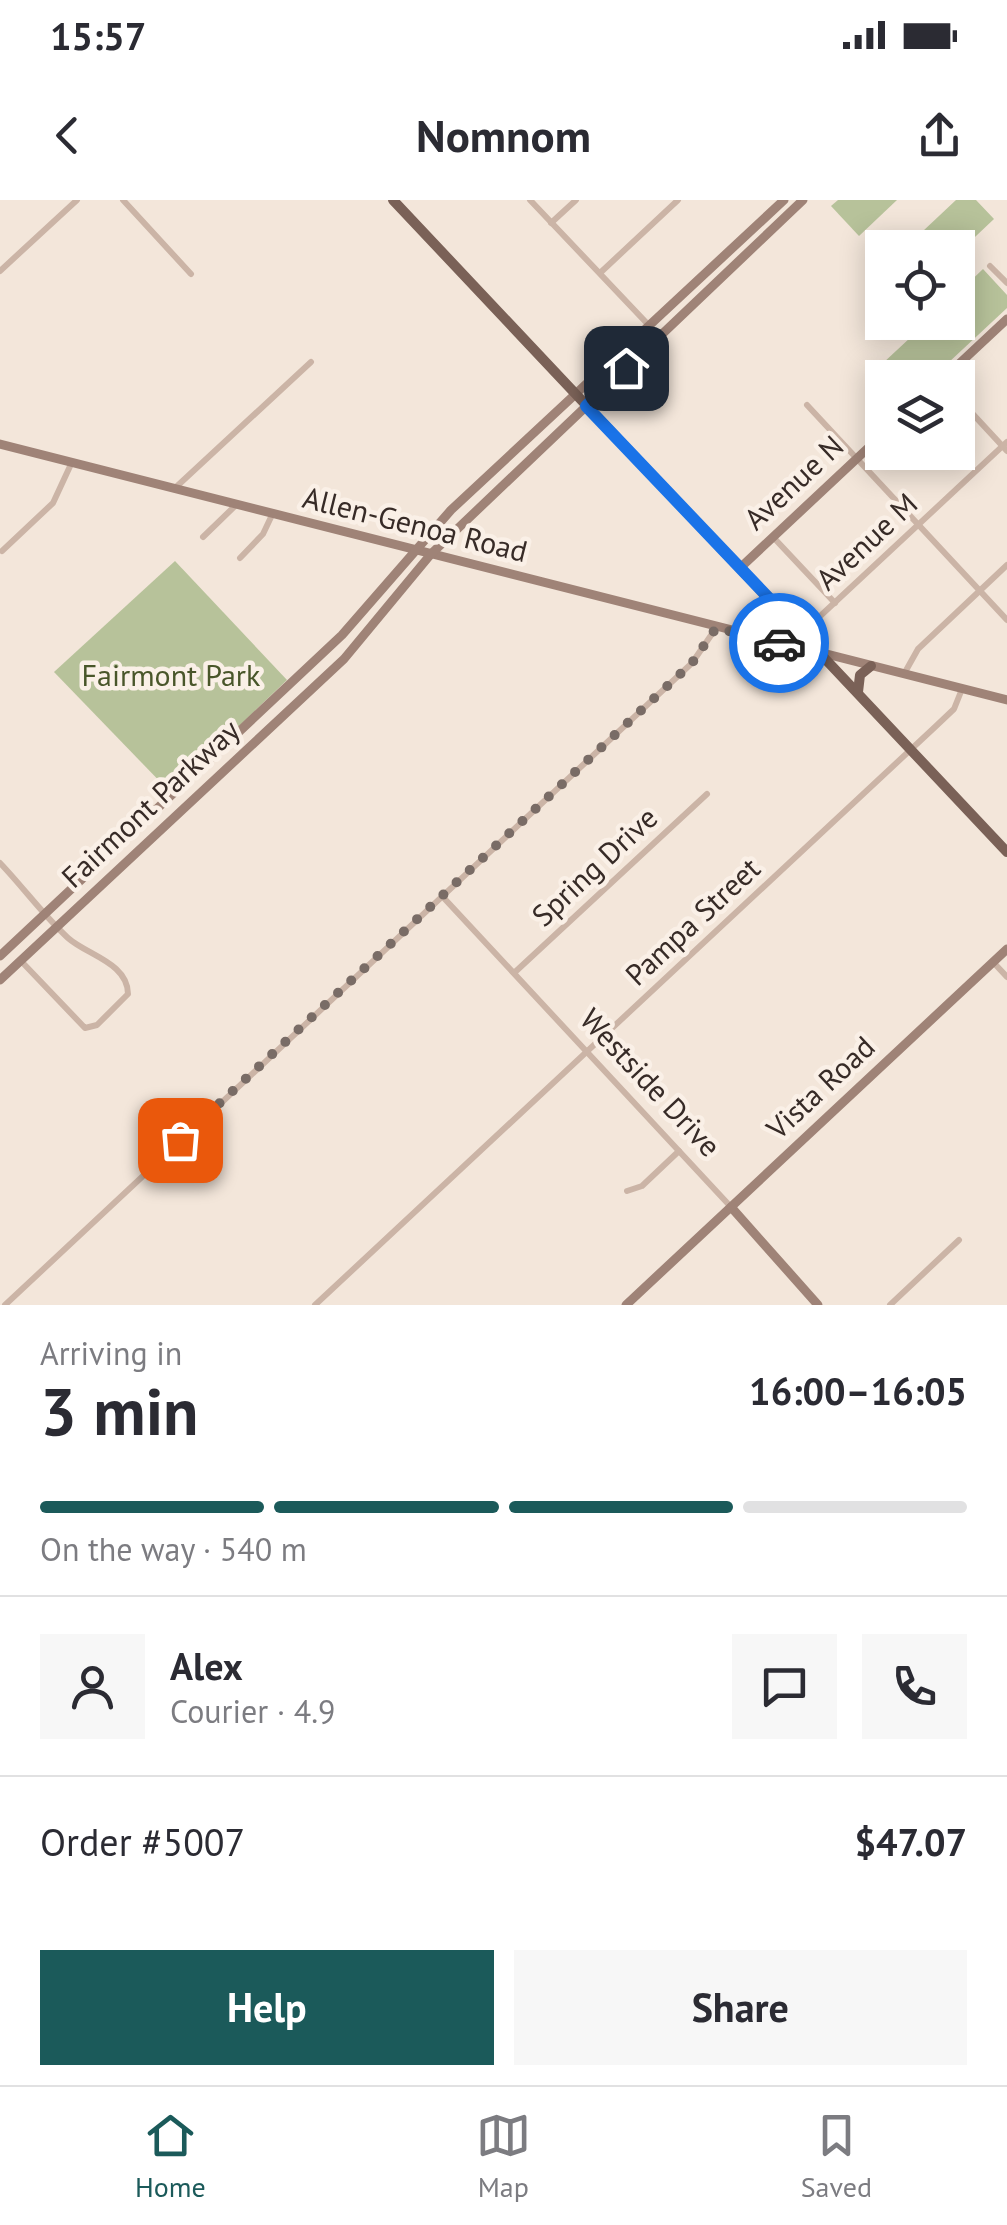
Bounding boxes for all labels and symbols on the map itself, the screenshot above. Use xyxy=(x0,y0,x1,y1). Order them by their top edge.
pin xyxy=(584,326,669,411)
street label: Avenue N xyxy=(735,426,851,538)
street label: Allen-Genoa Road xyxy=(299,477,532,570)
street label: Avenue M xyxy=(807,484,925,598)
courier xyxy=(729,593,829,693)
park label: Fairmont Park xyxy=(82,655,261,694)
street label: Fairmont Parkway xyxy=(53,710,247,896)
street label: Spring Drive xyxy=(523,798,665,934)
street label: Pampa Street xyxy=(616,848,768,993)
street label: Westside Drive xyxy=(572,1000,730,1164)
street label: Vista Road xyxy=(757,1027,882,1148)
pin xyxy=(138,1098,223,1183)

